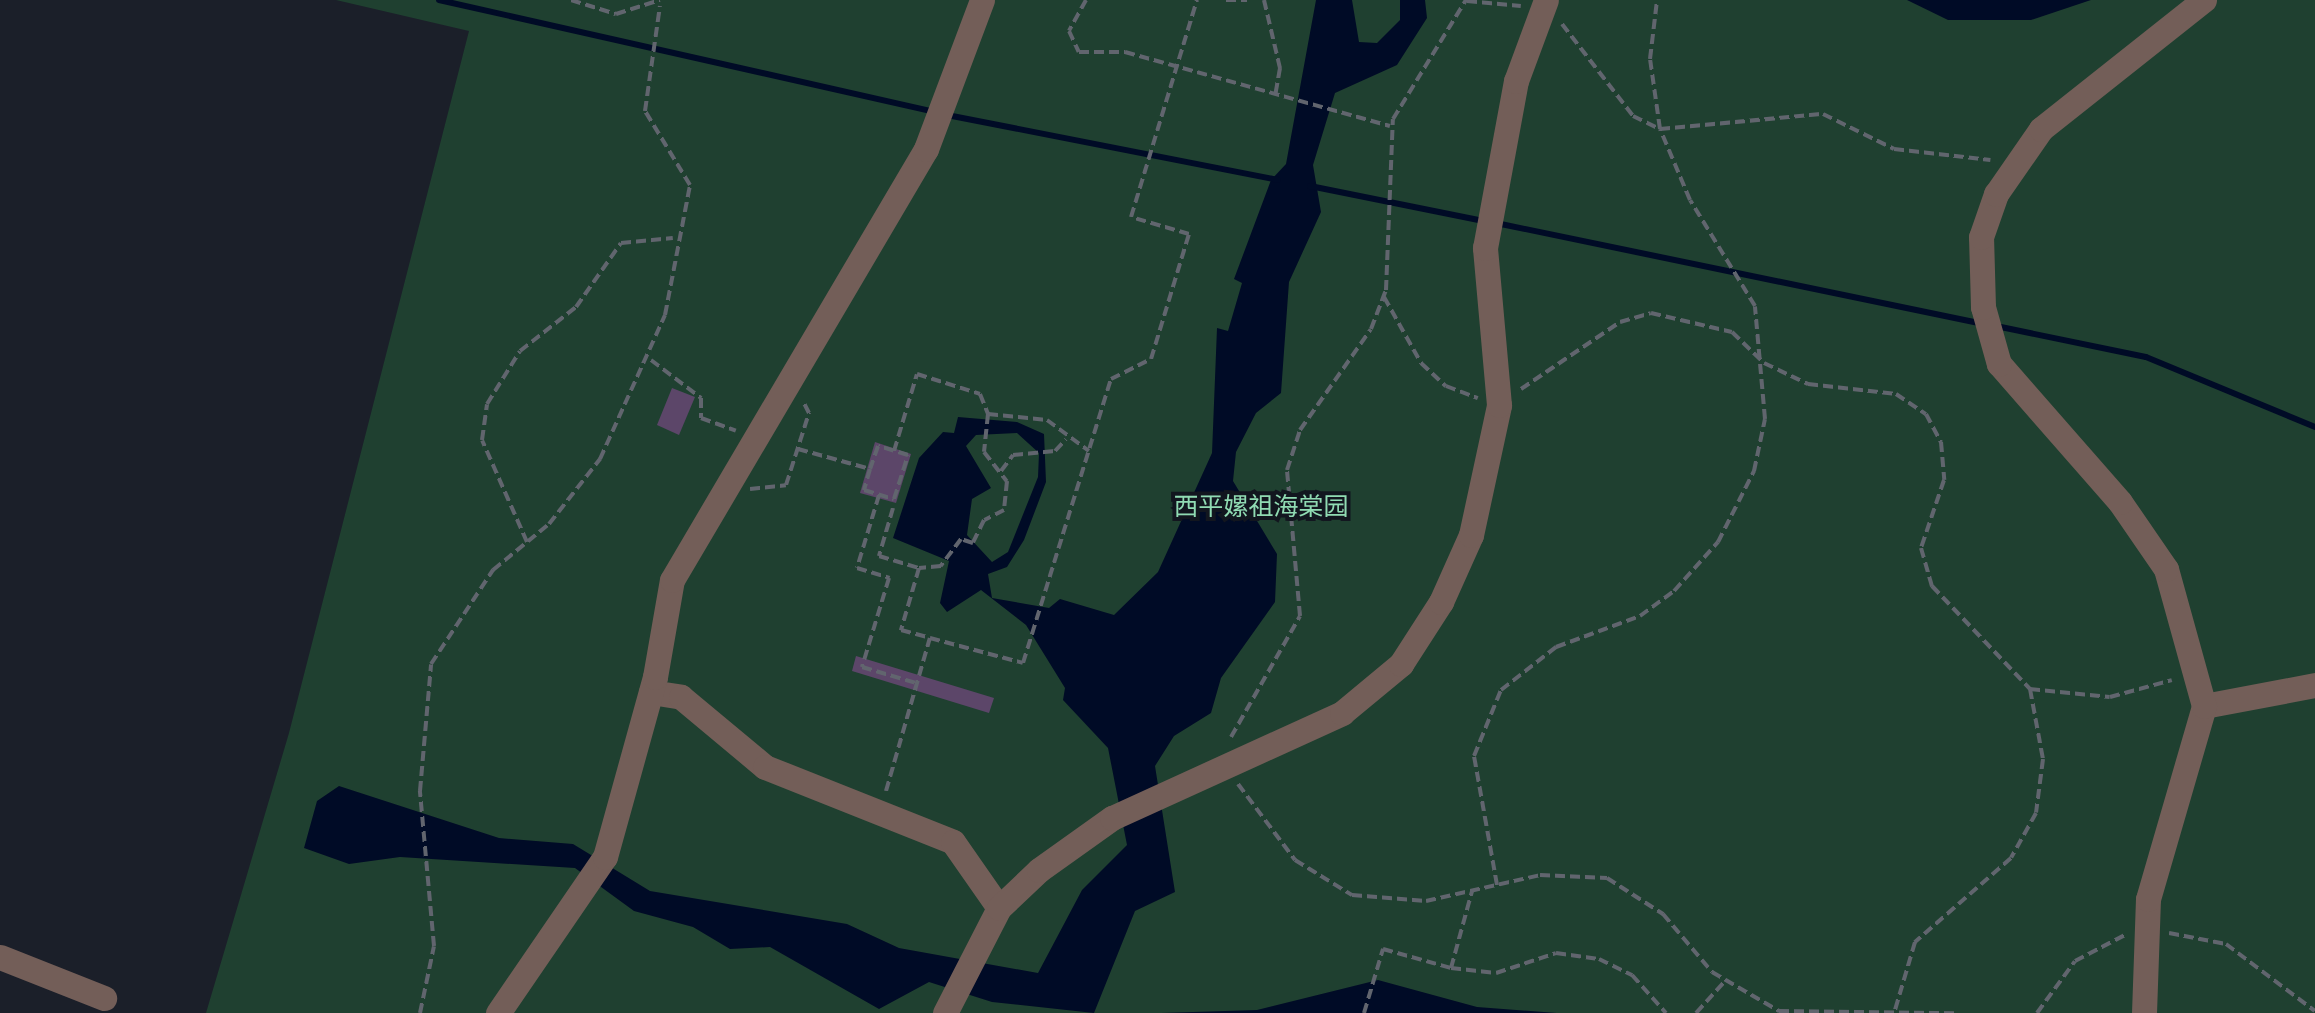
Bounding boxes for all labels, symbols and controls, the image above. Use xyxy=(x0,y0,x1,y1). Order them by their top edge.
park label: 西平嫘祖海棠园 xyxy=(1174,491,1348,521)

